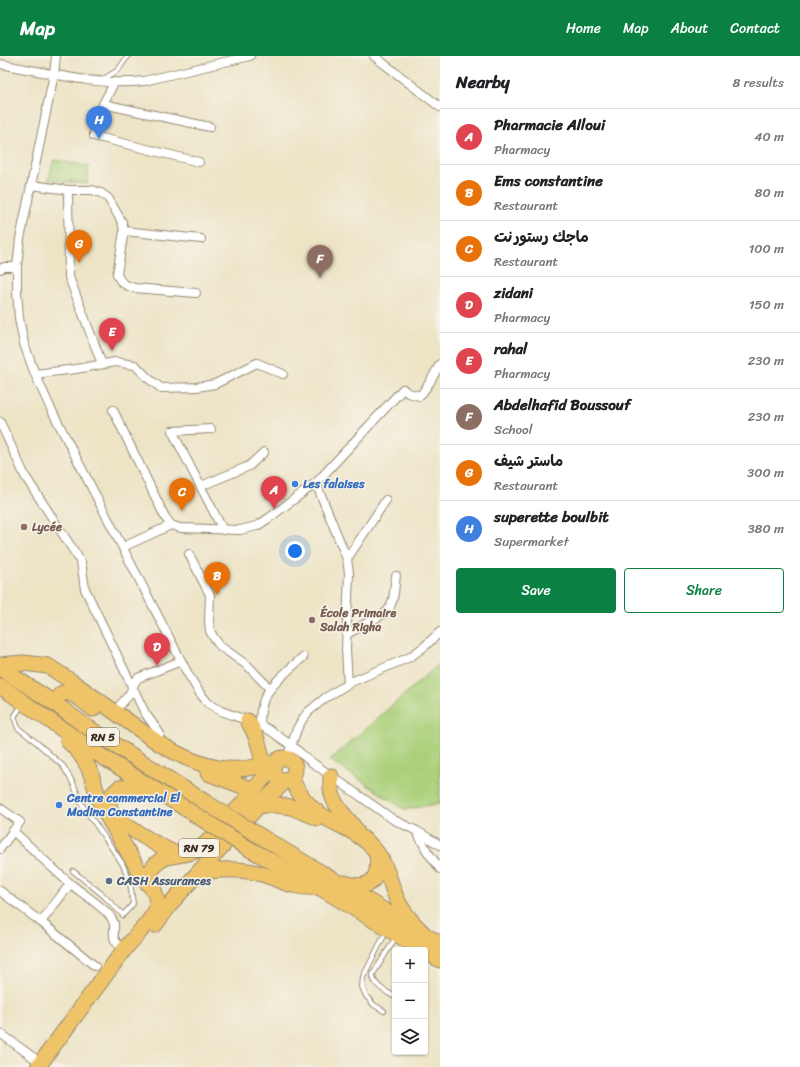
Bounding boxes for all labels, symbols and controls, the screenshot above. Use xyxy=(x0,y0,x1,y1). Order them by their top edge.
text: Map xyxy=(20,12,55,45)
text: Home xyxy=(566,16,601,41)
text: Map xyxy=(623,16,649,41)
text: About xyxy=(671,16,708,41)
text: Contact xyxy=(730,16,780,41)
text: Nearby xyxy=(456,67,510,97)
text: 8 results xyxy=(732,71,784,94)
pin: H xyxy=(86,106,112,139)
text: Pharmacie Alloui xyxy=(494,112,605,138)
text: A xyxy=(465,125,473,148)
text: 40 m xyxy=(754,125,784,148)
text: Pharmacy xyxy=(494,138,550,161)
text: Ems constantine xyxy=(494,168,603,194)
text: B xyxy=(465,181,473,204)
text: 80 m xyxy=(755,181,784,204)
text: Restaurant xyxy=(494,194,558,217)
text: ماجك رستورنت xyxy=(494,224,589,250)
pin: G xyxy=(66,230,92,263)
text: C xyxy=(465,237,473,260)
text: 100 m xyxy=(749,237,784,260)
pin: F xyxy=(307,245,333,278)
text: Restaurant xyxy=(494,250,558,273)
text: zidani xyxy=(494,280,533,306)
text: D xyxy=(465,293,473,316)
text: 150 m xyxy=(749,293,784,316)
text: Pharmacy xyxy=(494,306,550,329)
pin: E xyxy=(99,318,125,351)
text: rahal xyxy=(494,336,527,362)
text: E xyxy=(465,349,473,372)
text: 230 m xyxy=(748,349,784,372)
text: Pharmacy xyxy=(494,362,550,385)
text: Abdelhafid Boussouf xyxy=(494,392,630,418)
text: F xyxy=(465,405,473,428)
text: 230 m xyxy=(748,405,784,428)
text: School xyxy=(494,418,532,441)
text: ماستر شيف xyxy=(494,448,563,474)
text: G xyxy=(465,461,473,484)
text: 300 m xyxy=(747,461,784,484)
place label: Les falaises xyxy=(303,473,365,495)
text: Restaurant xyxy=(494,474,558,497)
pin: A xyxy=(261,476,287,509)
pin: C xyxy=(169,478,195,511)
marker: Les falaises xyxy=(290,479,300,489)
text: superette boulbit xyxy=(494,504,609,530)
place label: Lycée xyxy=(32,516,63,538)
text: H xyxy=(464,517,474,540)
text: 380 m xyxy=(747,517,784,540)
marker: Lycée xyxy=(19,522,29,532)
text: Supermarket xyxy=(494,530,569,553)
your location xyxy=(285,541,305,561)
pin: B xyxy=(204,562,230,595)
button: Save xyxy=(456,568,616,613)
button: Share xyxy=(624,568,784,613)
place label: École Primaire Salah Righa xyxy=(319,602,396,638)
marker: École Primaire Salah Righa xyxy=(307,615,317,625)
pin: D xyxy=(144,633,170,666)
road number: RN 5 xyxy=(87,728,119,746)
place label: Centre commercial El Madina Constantine xyxy=(66,787,181,823)
marker: Centre commercial El Madina Constantine xyxy=(54,800,64,810)
road number: RN 79 xyxy=(179,839,219,857)
place label: CASH Assurances xyxy=(116,870,212,892)
marker: CASH Assurances xyxy=(104,876,114,886)
map controls xyxy=(392,947,428,1055)
button: + xyxy=(392,947,428,983)
button: − xyxy=(392,983,428,1019)
button: layers xyxy=(392,1019,428,1055)

